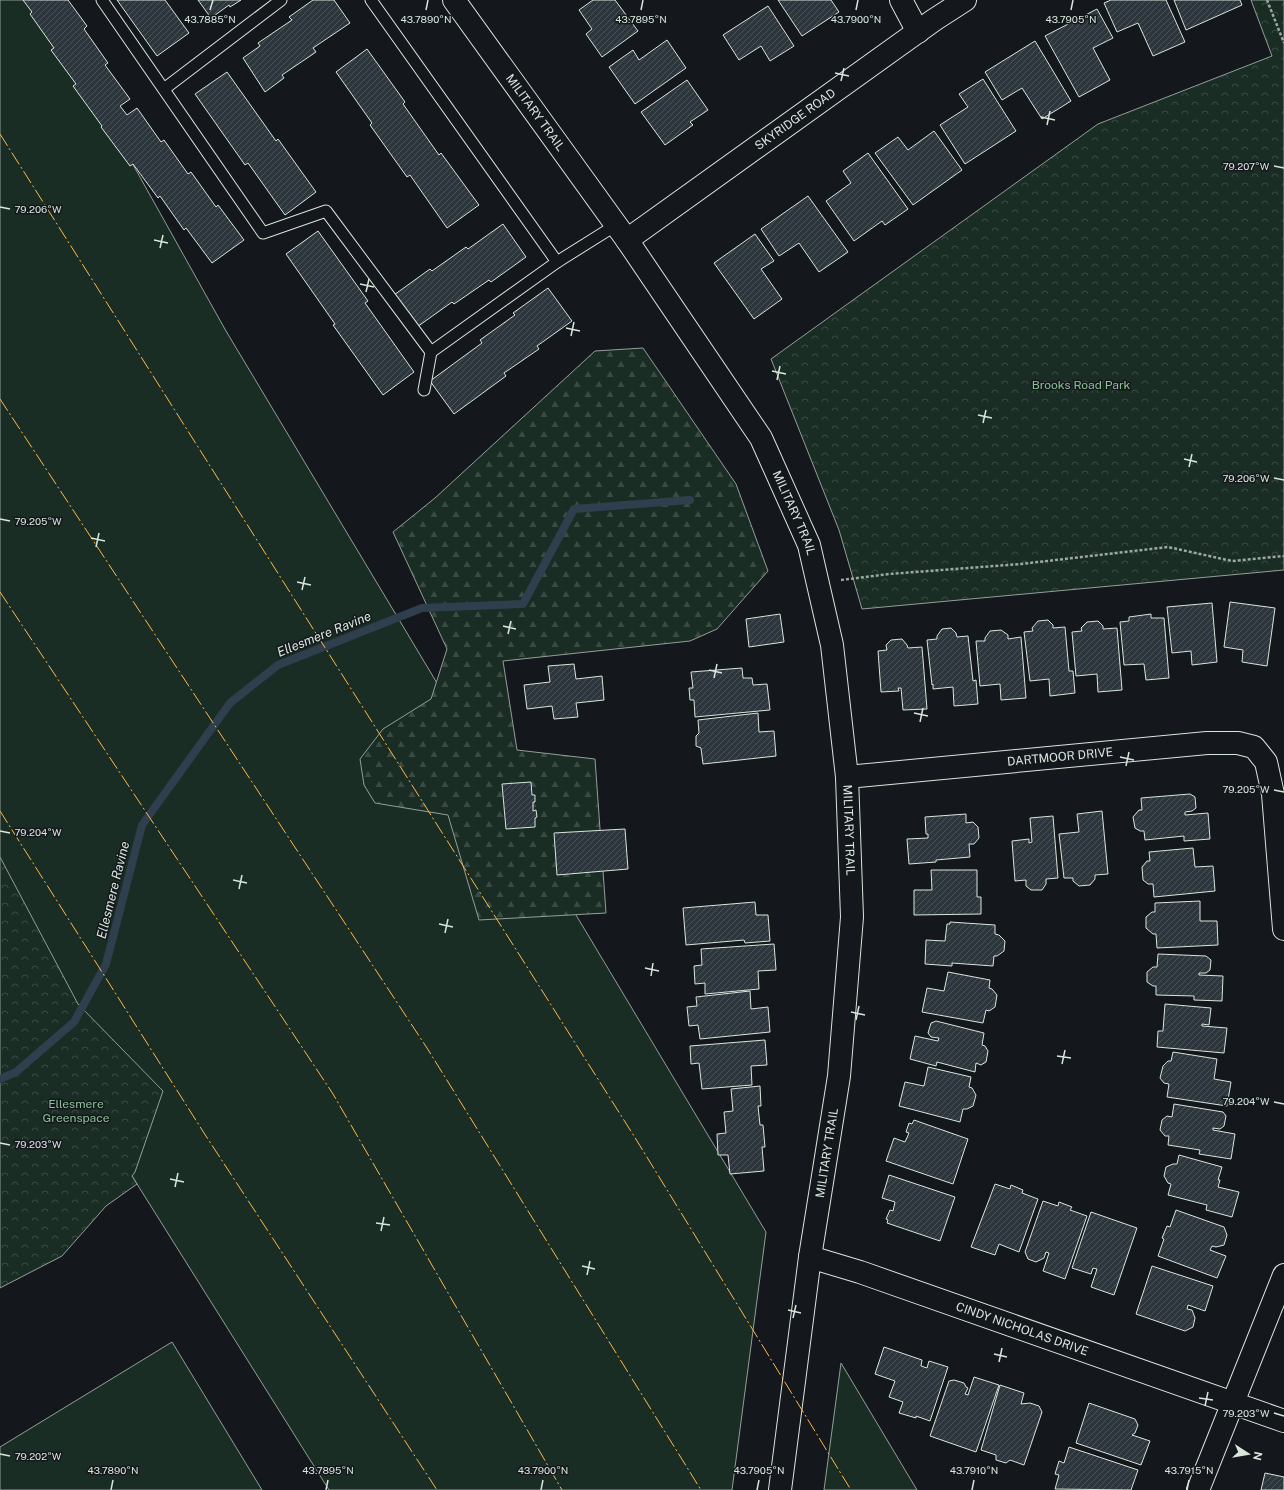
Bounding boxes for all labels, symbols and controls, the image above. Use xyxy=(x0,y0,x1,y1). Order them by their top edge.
text: 43.7885°N xyxy=(184,13,236,25)
text: 43.7890°N xyxy=(400,13,452,25)
text: 43.7895°N xyxy=(615,13,667,25)
text: 43.7900°N xyxy=(831,13,881,25)
text: 43.7905°N xyxy=(1045,13,1097,25)
street label: MILITARY TRAIL xyxy=(503,72,568,154)
street label: SKYRIDGE ROAD xyxy=(752,86,838,153)
text: 79.207°W xyxy=(1223,160,1270,172)
text: 79.206°W xyxy=(15,203,62,215)
park label: Brooks Road Park xyxy=(1032,378,1131,392)
street label: MILITARY TRAIL xyxy=(770,468,818,557)
text: 79.206°W xyxy=(1223,472,1270,484)
text: 79.205°W xyxy=(14,515,62,527)
water label: Ellesmere Ravine xyxy=(275,608,373,660)
street label: DARTMOOR DRIVE xyxy=(1006,745,1114,769)
text: 79.205°W xyxy=(1222,783,1270,795)
street label: MILITARY TRAIL xyxy=(840,784,858,876)
text: 79.204°W xyxy=(14,826,62,838)
water label: Ellesmere Ravine xyxy=(94,840,132,940)
text: 79.204°W xyxy=(1222,1095,1270,1107)
park label: Ellesmere Greenspace xyxy=(43,1097,110,1125)
street label: MILITARY TRAIL xyxy=(813,1107,841,1199)
text: 79.203°W xyxy=(15,1138,62,1150)
street label: CINDY NICHOLAS DRIVE xyxy=(954,1299,1090,1359)
text: 79.203°W xyxy=(1223,1407,1270,1419)
north arrow xyxy=(1228,1434,1268,1474)
text: 79.202°W xyxy=(15,1450,62,1462)
text: N xyxy=(1251,1451,1265,1462)
text: 43.7890°N xyxy=(87,1464,139,1476)
text: 43.7895°N xyxy=(302,1464,354,1476)
text: 43.7900°N xyxy=(518,1464,568,1476)
text: 43.7905°N xyxy=(733,1464,785,1476)
text: 43.7910°N xyxy=(950,1464,998,1476)
text: 43.7915°N xyxy=(1164,1464,1214,1476)

